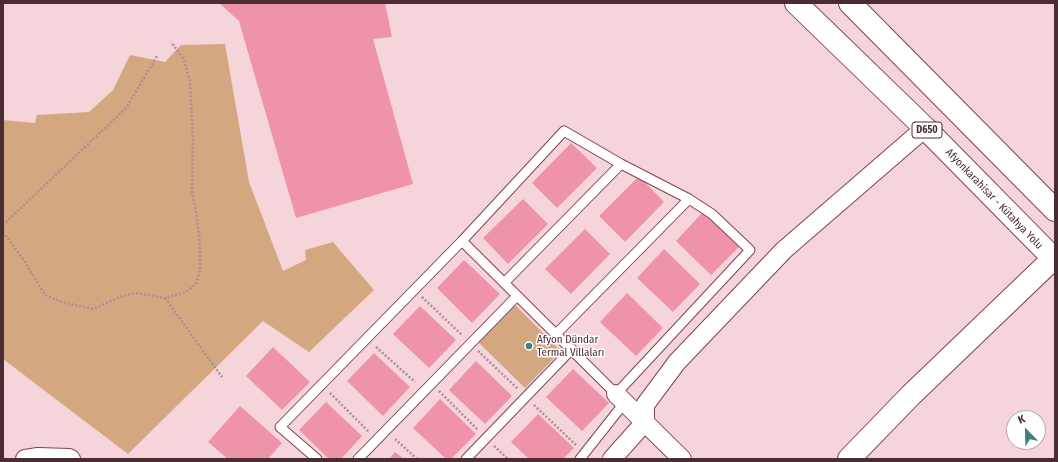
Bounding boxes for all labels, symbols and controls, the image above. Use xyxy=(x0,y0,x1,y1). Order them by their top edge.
road number: D650 xyxy=(912,122,942,138)
street label: Afyonkarahisar - Kütahya Yolu xyxy=(943,146,1045,252)
place label: Afyon Dündar Termal Villaları xyxy=(537,333,604,359)
marker: Afyon Dündar Termal Villaları xyxy=(524,341,534,351)
north arrow xyxy=(1006,410,1046,450)
text: K xyxy=(1016,412,1027,427)

